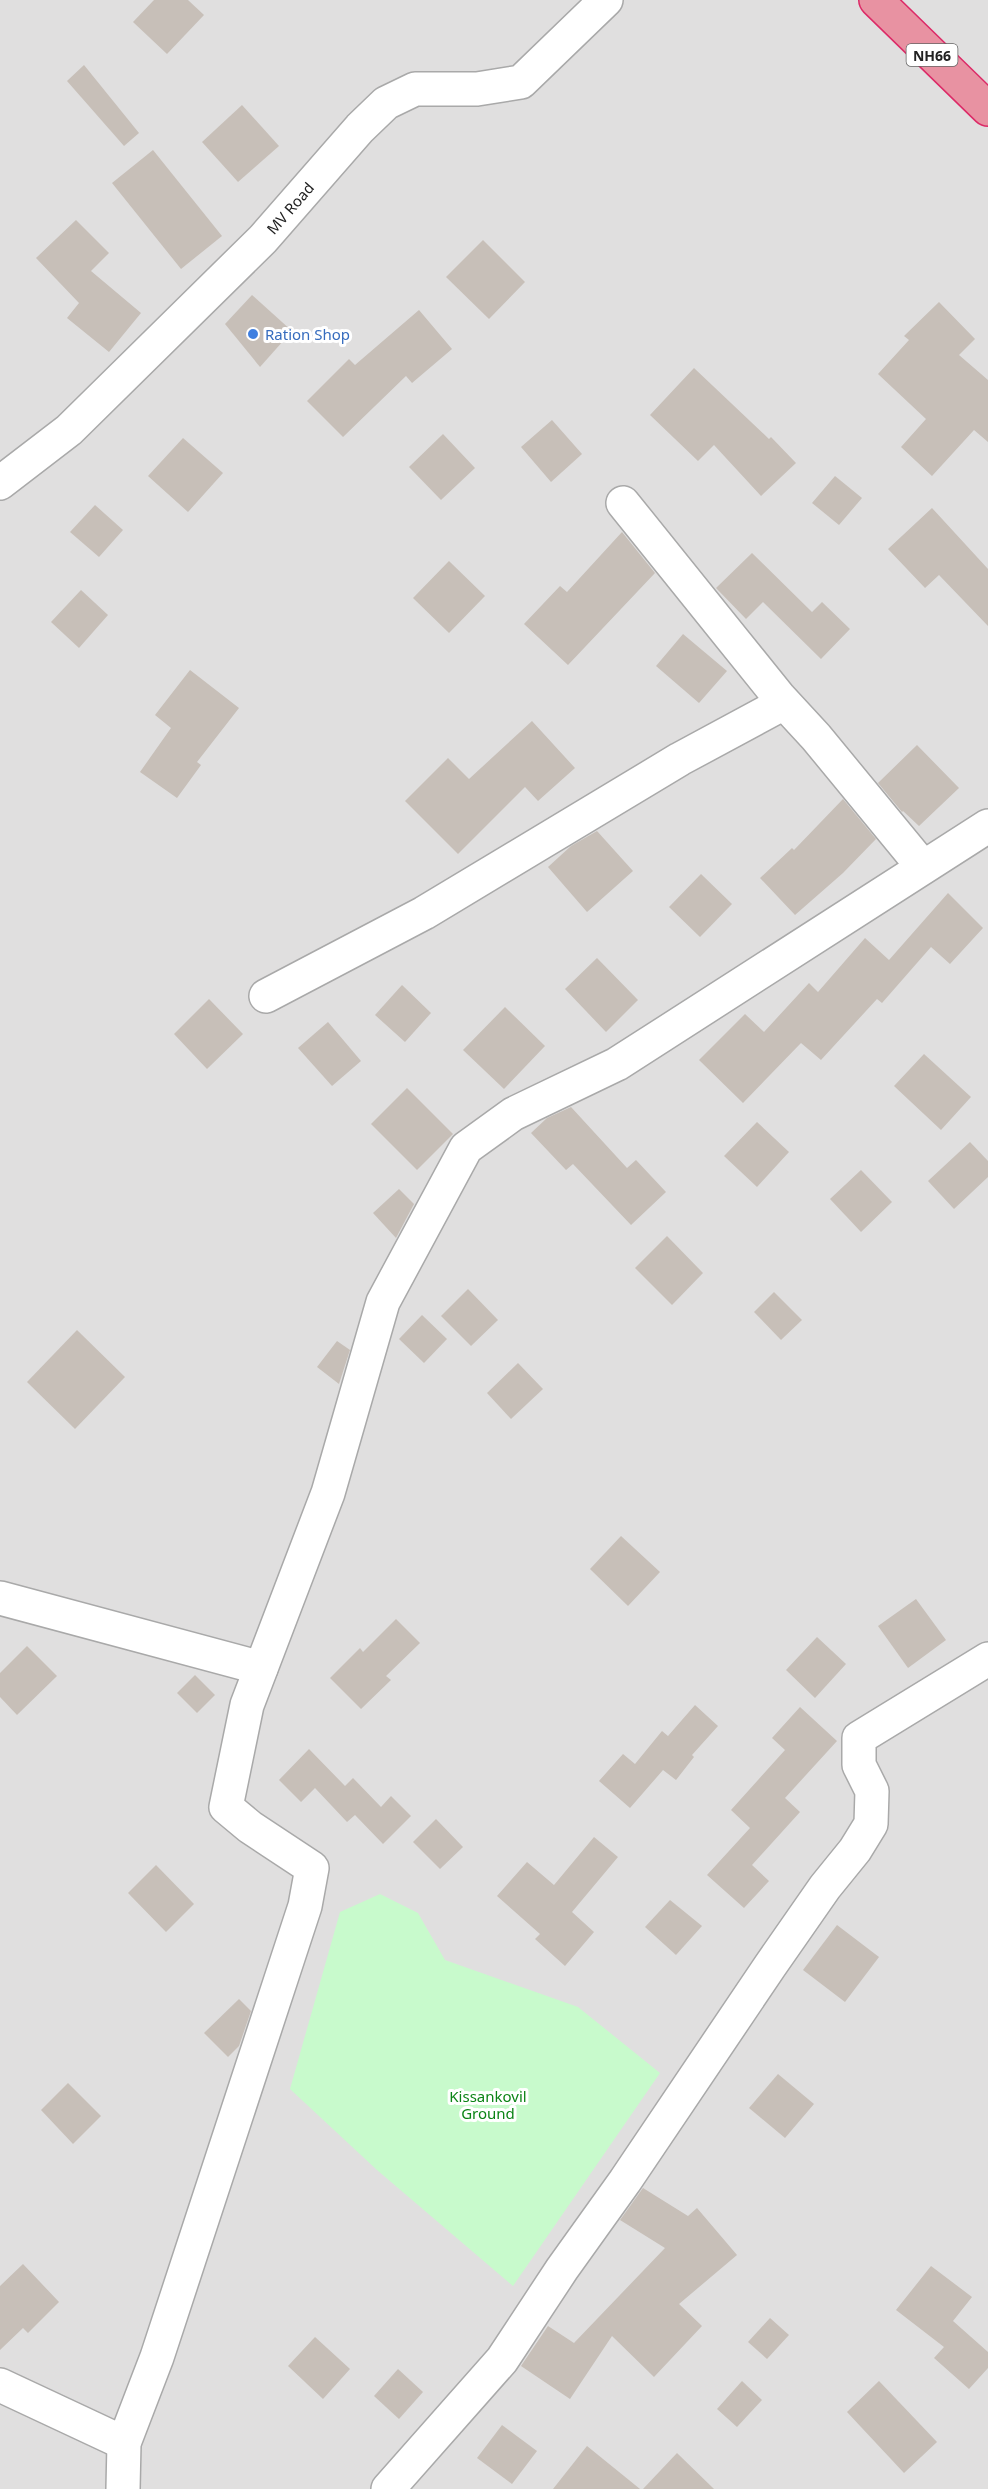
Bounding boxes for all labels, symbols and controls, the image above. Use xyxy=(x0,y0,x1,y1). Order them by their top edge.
road number: NH66 xyxy=(906,44,958,66)
street label: MV Road xyxy=(262,178,318,238)
place label: Ration Shop xyxy=(265,324,350,344)
marker: Ration Shop xyxy=(246,327,260,341)
park label: Kissankovil Ground xyxy=(449,2086,527,2123)

